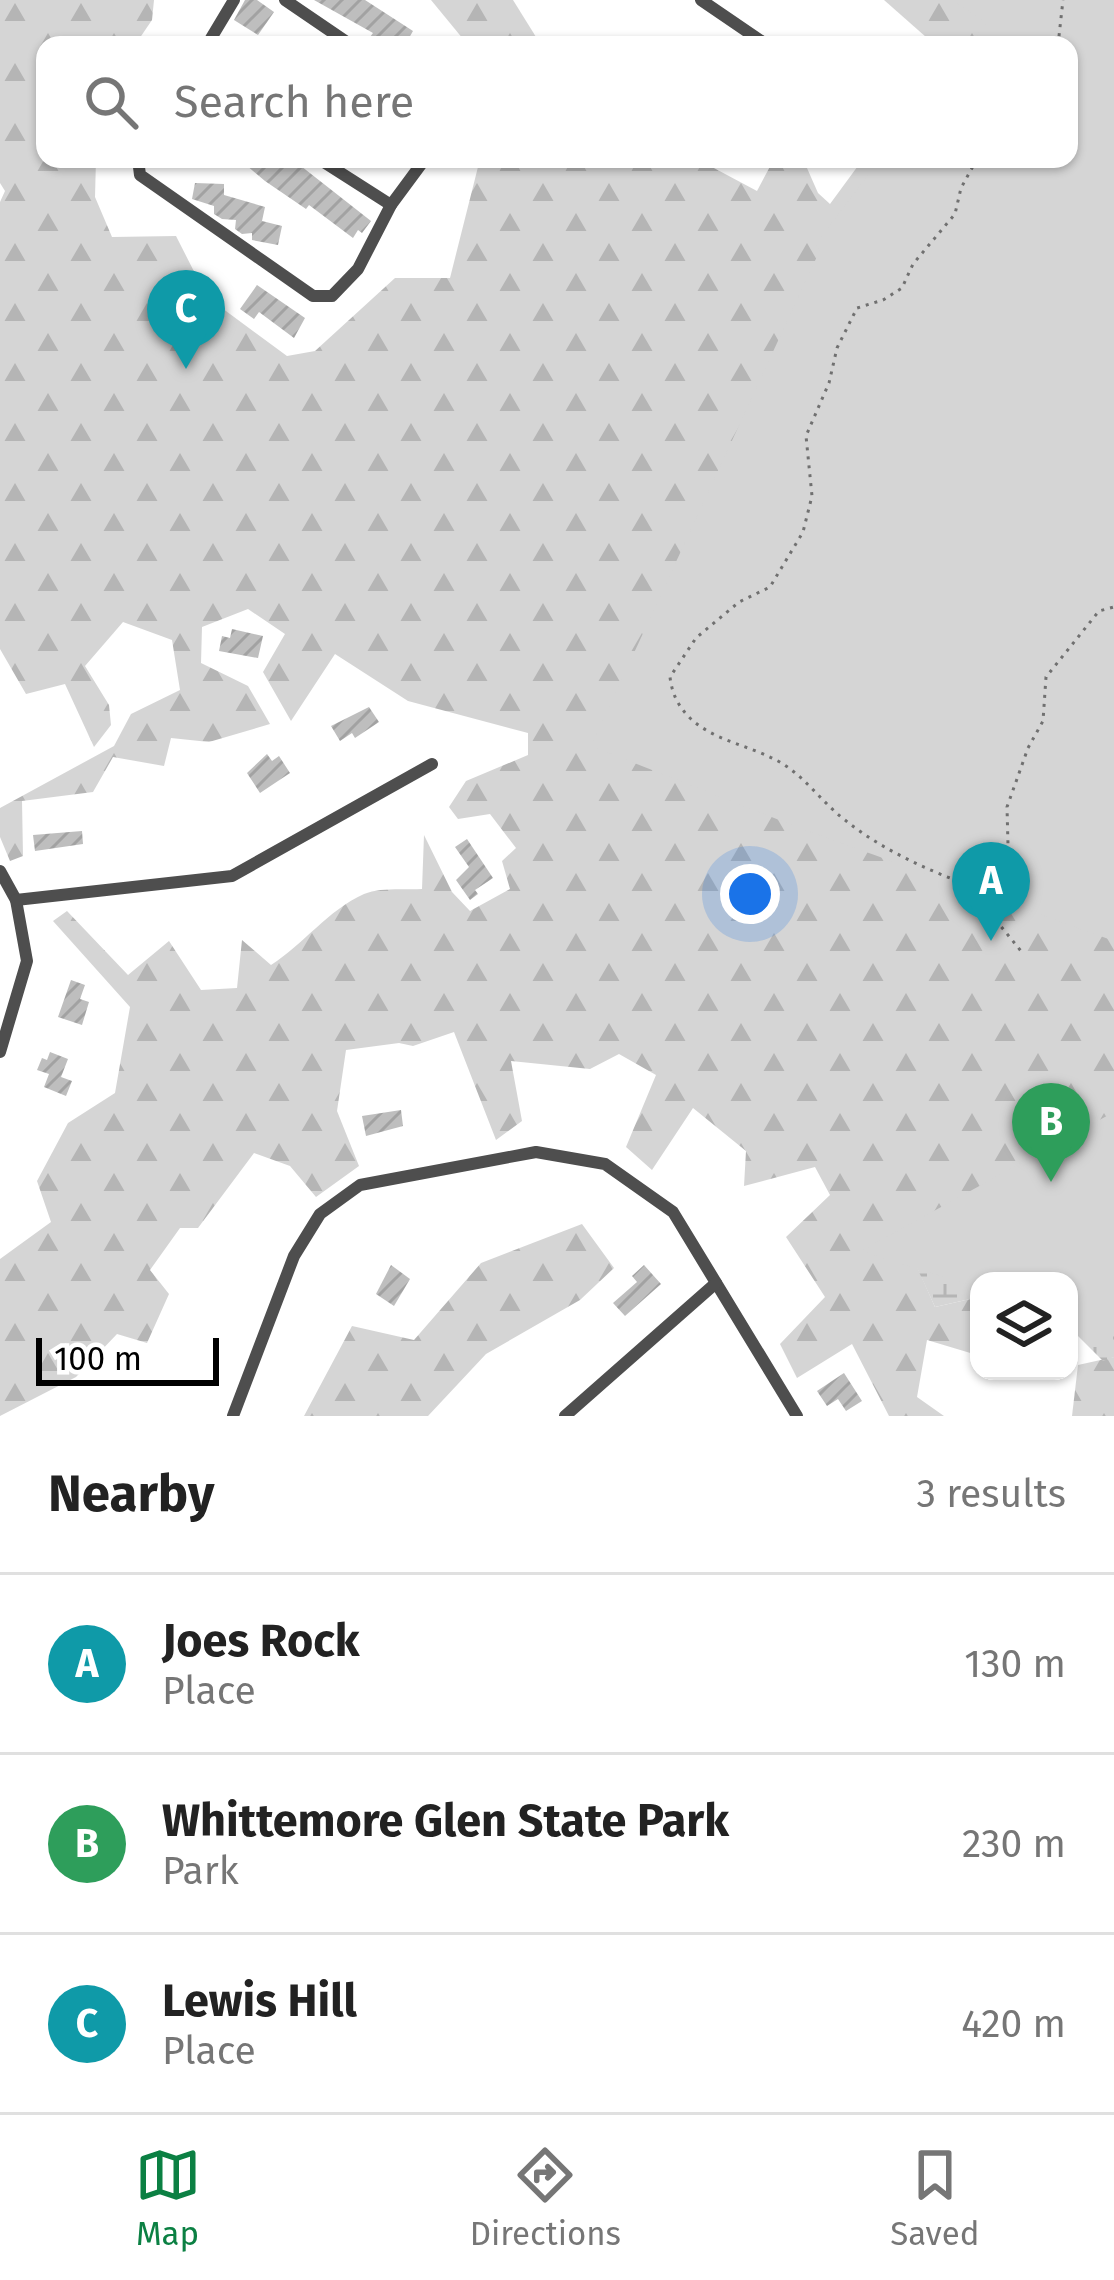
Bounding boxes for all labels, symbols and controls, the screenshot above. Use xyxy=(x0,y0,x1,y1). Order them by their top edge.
search box xyxy=(36,36,1078,168)
icon: search xyxy=(78,69,144,135)
text: Search here xyxy=(174,75,414,129)
pin: C xyxy=(147,270,225,369)
pin: A xyxy=(952,842,1030,941)
your location xyxy=(720,864,780,924)
pin: B xyxy=(1012,1083,1090,1182)
map controls xyxy=(970,1272,1078,1380)
button: layers xyxy=(970,1272,1078,1380)
scale bar xyxy=(36,1332,219,1385)
text: 100 m xyxy=(54,1339,142,1379)
text: Nearby xyxy=(48,1463,214,1525)
text: 3 results xyxy=(916,1471,1066,1517)
text: Joes Rock xyxy=(162,1614,360,1668)
text: A xyxy=(75,1641,99,1687)
text: 130 m xyxy=(964,1641,1066,1687)
text: Place xyxy=(162,1668,256,1714)
text: Whittemore Glen State Park xyxy=(162,1794,729,1848)
text: B xyxy=(75,1821,99,1867)
text: 230 m xyxy=(962,1821,1066,1867)
text: Park xyxy=(162,1848,239,1894)
text: Lewis Hill xyxy=(162,1974,357,2028)
text: C xyxy=(76,2001,98,2047)
text: 420 m xyxy=(961,2001,1066,2047)
text: Place xyxy=(162,2028,256,2074)
tab: Map xyxy=(135,2142,201,2254)
tab: Directions xyxy=(470,2142,621,2254)
tab: Saved xyxy=(890,2142,979,2254)

